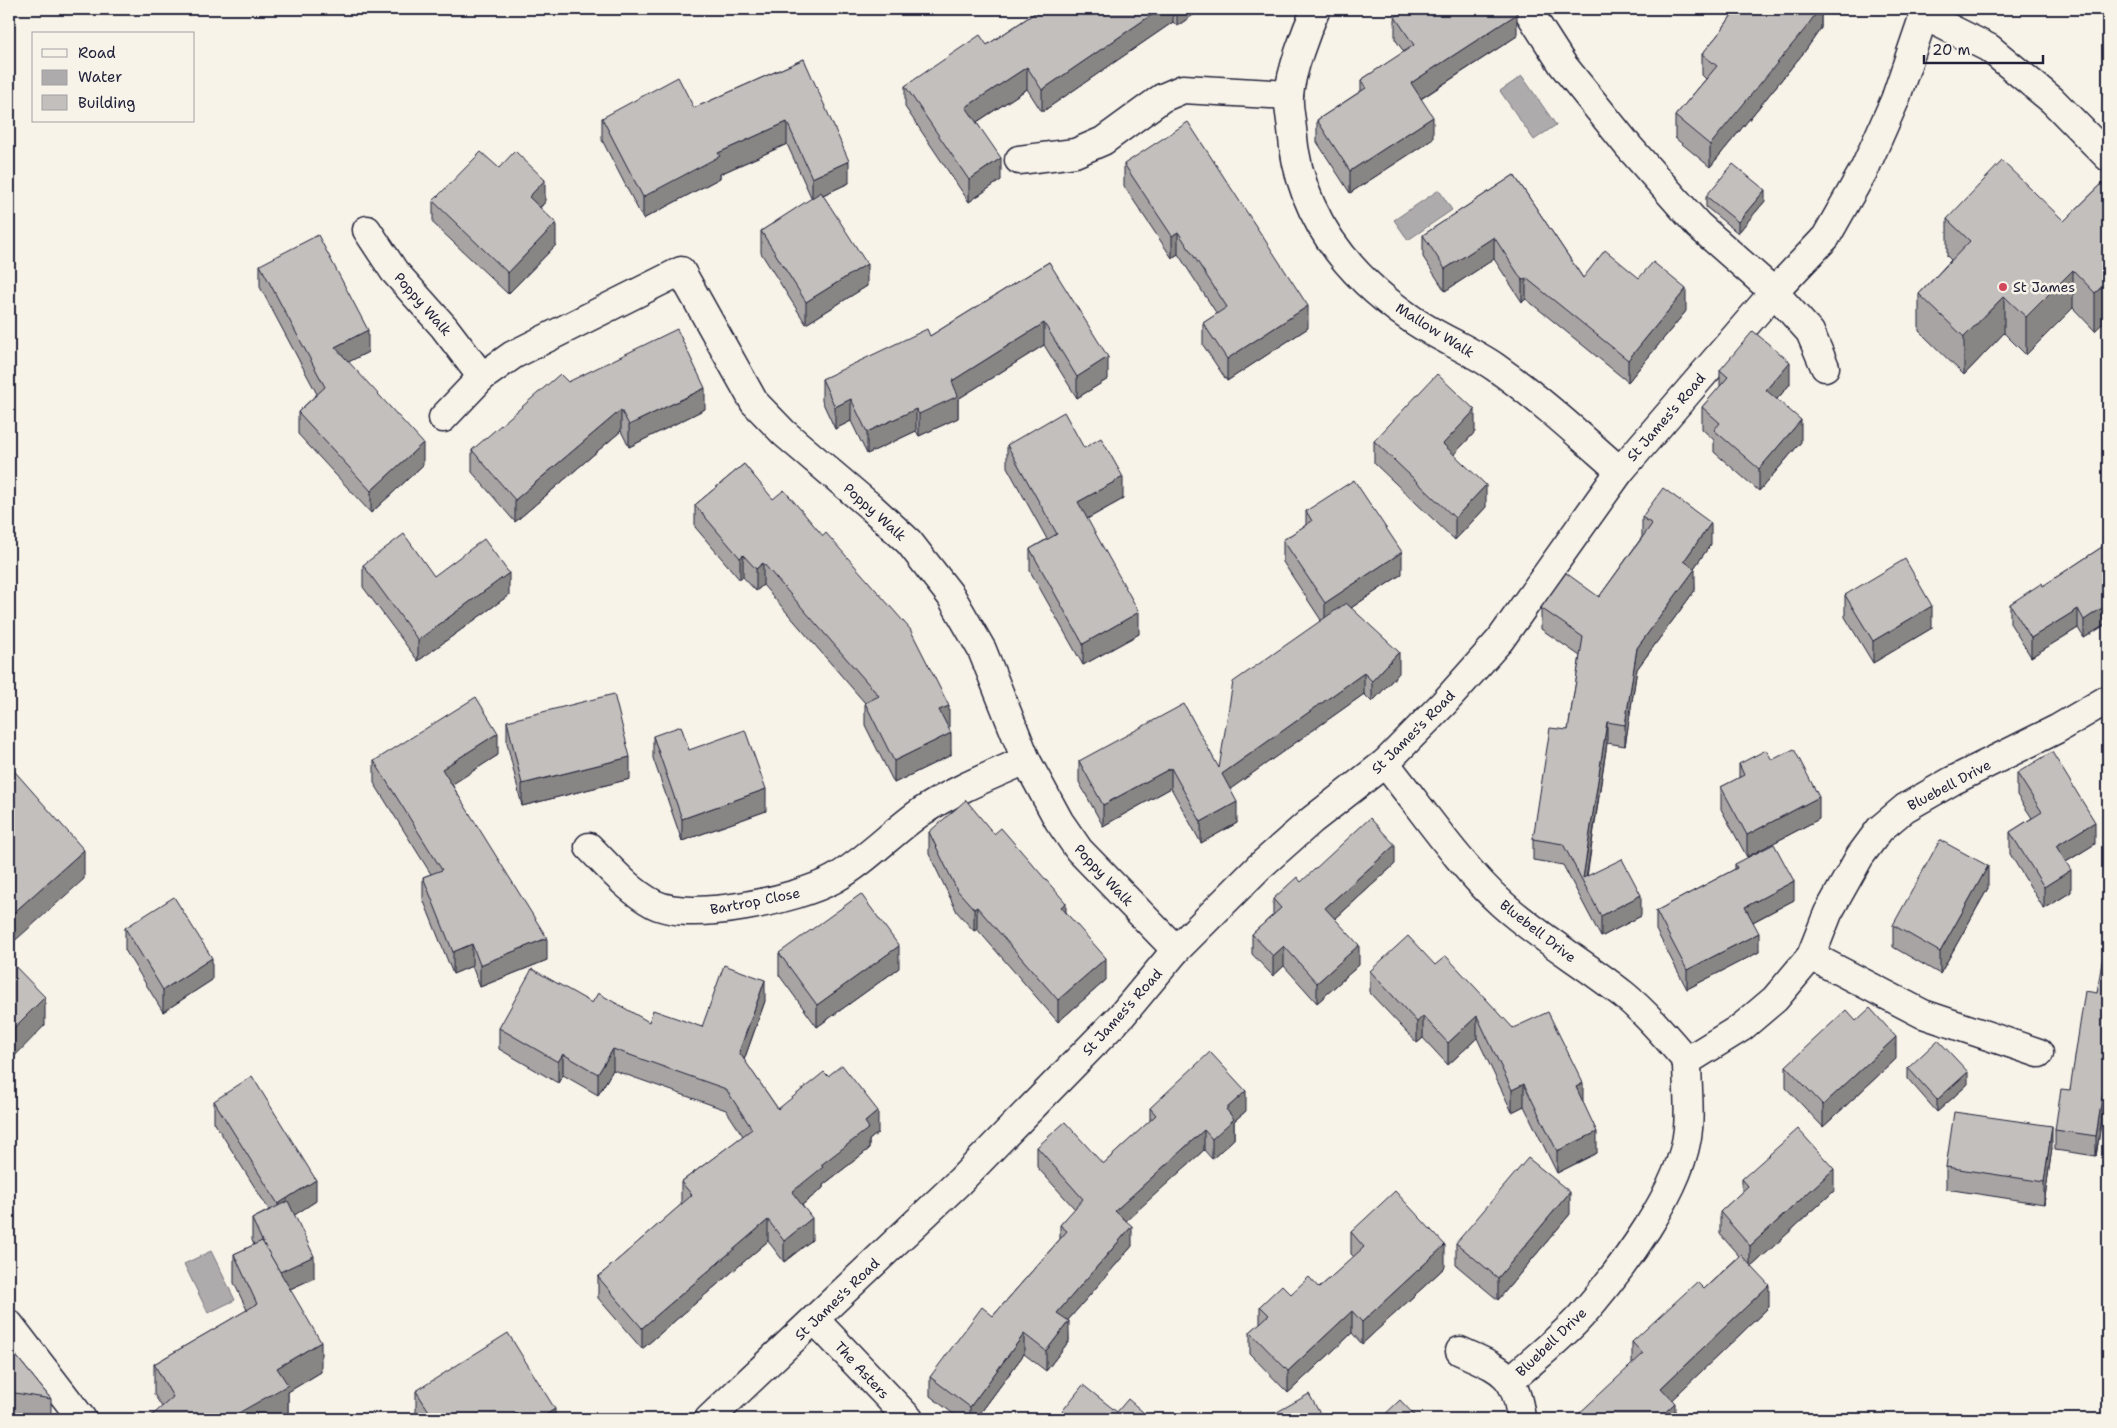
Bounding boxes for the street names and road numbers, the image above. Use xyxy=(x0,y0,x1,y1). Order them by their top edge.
street label: Poppy Walk xyxy=(390,268,456,340)
street label: Mallow Walk xyxy=(1392,299,1478,361)
street label: St James's Road xyxy=(1623,369,1709,465)
street label: Poppy Walk xyxy=(840,479,910,545)
street label: St James's Road xyxy=(1367,686,1459,778)
street label: Bluebell Drive xyxy=(1904,755,1994,815)
street label: Poppy Walk xyxy=(1071,840,1137,910)
street label: Bartrop Close xyxy=(708,883,802,919)
street label: Bluebell Drive xyxy=(1496,896,1580,966)
street label: St James's Road xyxy=(1078,965,1166,1059)
street label: St James's Road xyxy=(791,1254,883,1344)
street label: Bluebell Drive xyxy=(1512,1304,1590,1380)
street label: The Asters xyxy=(831,1337,893,1403)

